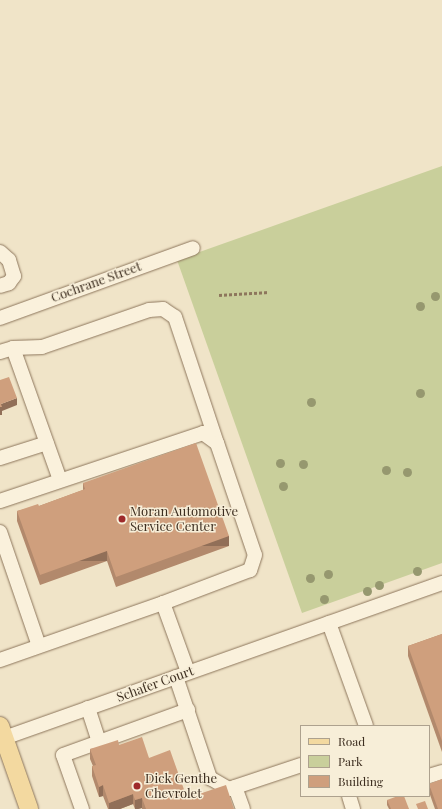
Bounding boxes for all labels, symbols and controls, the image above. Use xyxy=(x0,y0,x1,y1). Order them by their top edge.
street label: Cochrane Street xyxy=(49,258,143,306)
place label: Moran Automotive Service Center xyxy=(130,504,238,535)
marker: Moran Automotive Service Center xyxy=(117,514,127,524)
street label: Schafer Court xyxy=(114,663,196,705)
legend xyxy=(300,725,430,797)
text: Road xyxy=(338,733,365,749)
text: Park xyxy=(338,753,363,769)
place label: Dick Genthe Chevrolet xyxy=(145,771,217,802)
text: Building xyxy=(338,773,383,789)
marker: Dick Genthe Chevrolet xyxy=(132,781,142,791)

